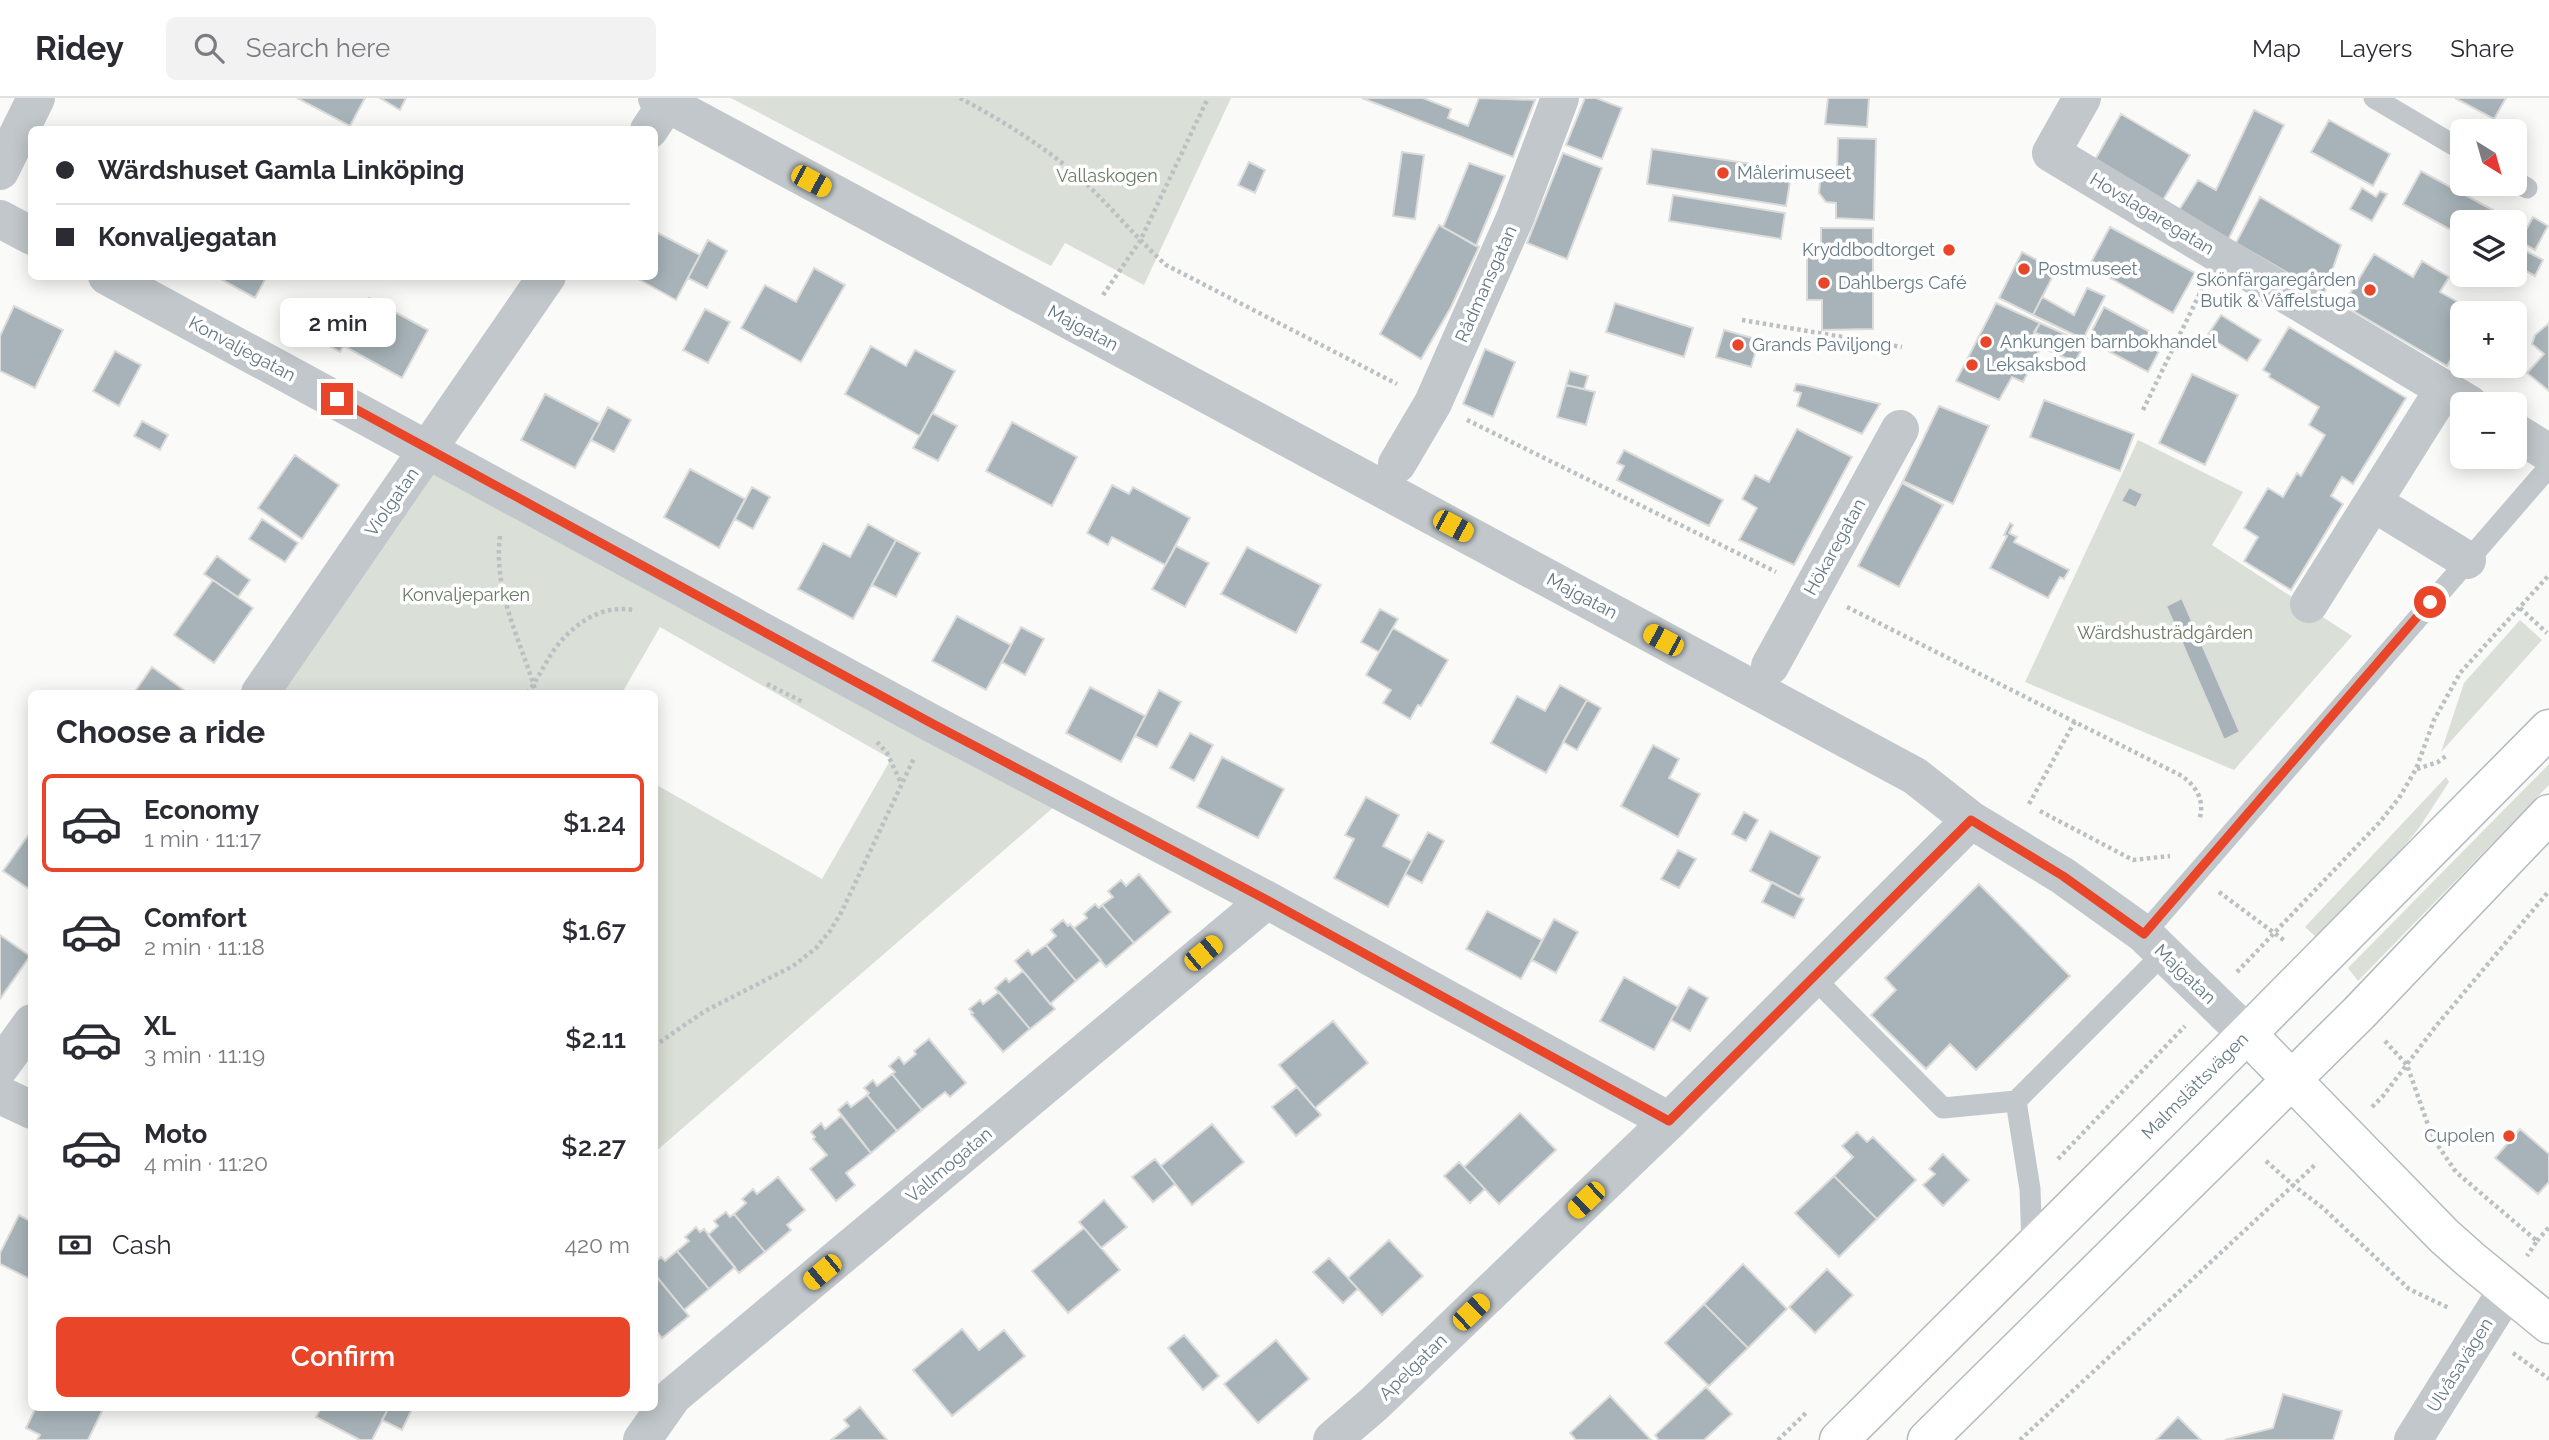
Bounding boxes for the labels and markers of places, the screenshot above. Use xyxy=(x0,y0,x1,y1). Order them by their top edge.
place label: Målerimuseet xyxy=(1737,162,1851,183)
marker: Målerimuseet xyxy=(1715,165,1731,181)
place label: Kryddbodtorget xyxy=(1802,239,1935,260)
marker: Kryddbodtorget xyxy=(1941,242,1957,258)
place label: Postmuseet xyxy=(2038,258,2137,279)
marker: Postmuseet xyxy=(2016,261,2032,277)
place label: Skönfärgaregården Butik & Våffelstuga xyxy=(2196,269,2356,311)
place label: Dahlbergs Café xyxy=(1838,272,1967,293)
marker: Dahlbergs Café xyxy=(1816,275,1832,291)
marker: Skönfärgaregården Butik & Våffelstuga xyxy=(2362,282,2378,298)
place label: Ankungen barnbokhandel xyxy=(2000,331,2217,352)
place label: Grands Paviljong xyxy=(1752,334,1891,355)
marker: Ankungen barnbokhandel xyxy=(1978,334,1994,350)
marker: Grands Paviljong xyxy=(1730,337,1746,353)
place label: Leksaksbod xyxy=(1986,354,2086,375)
marker: Leksaksbod xyxy=(1964,357,1980,373)
place label: Cupolen xyxy=(2424,1125,2495,1146)
marker: Cupolen xyxy=(2501,1128,2517,1144)

